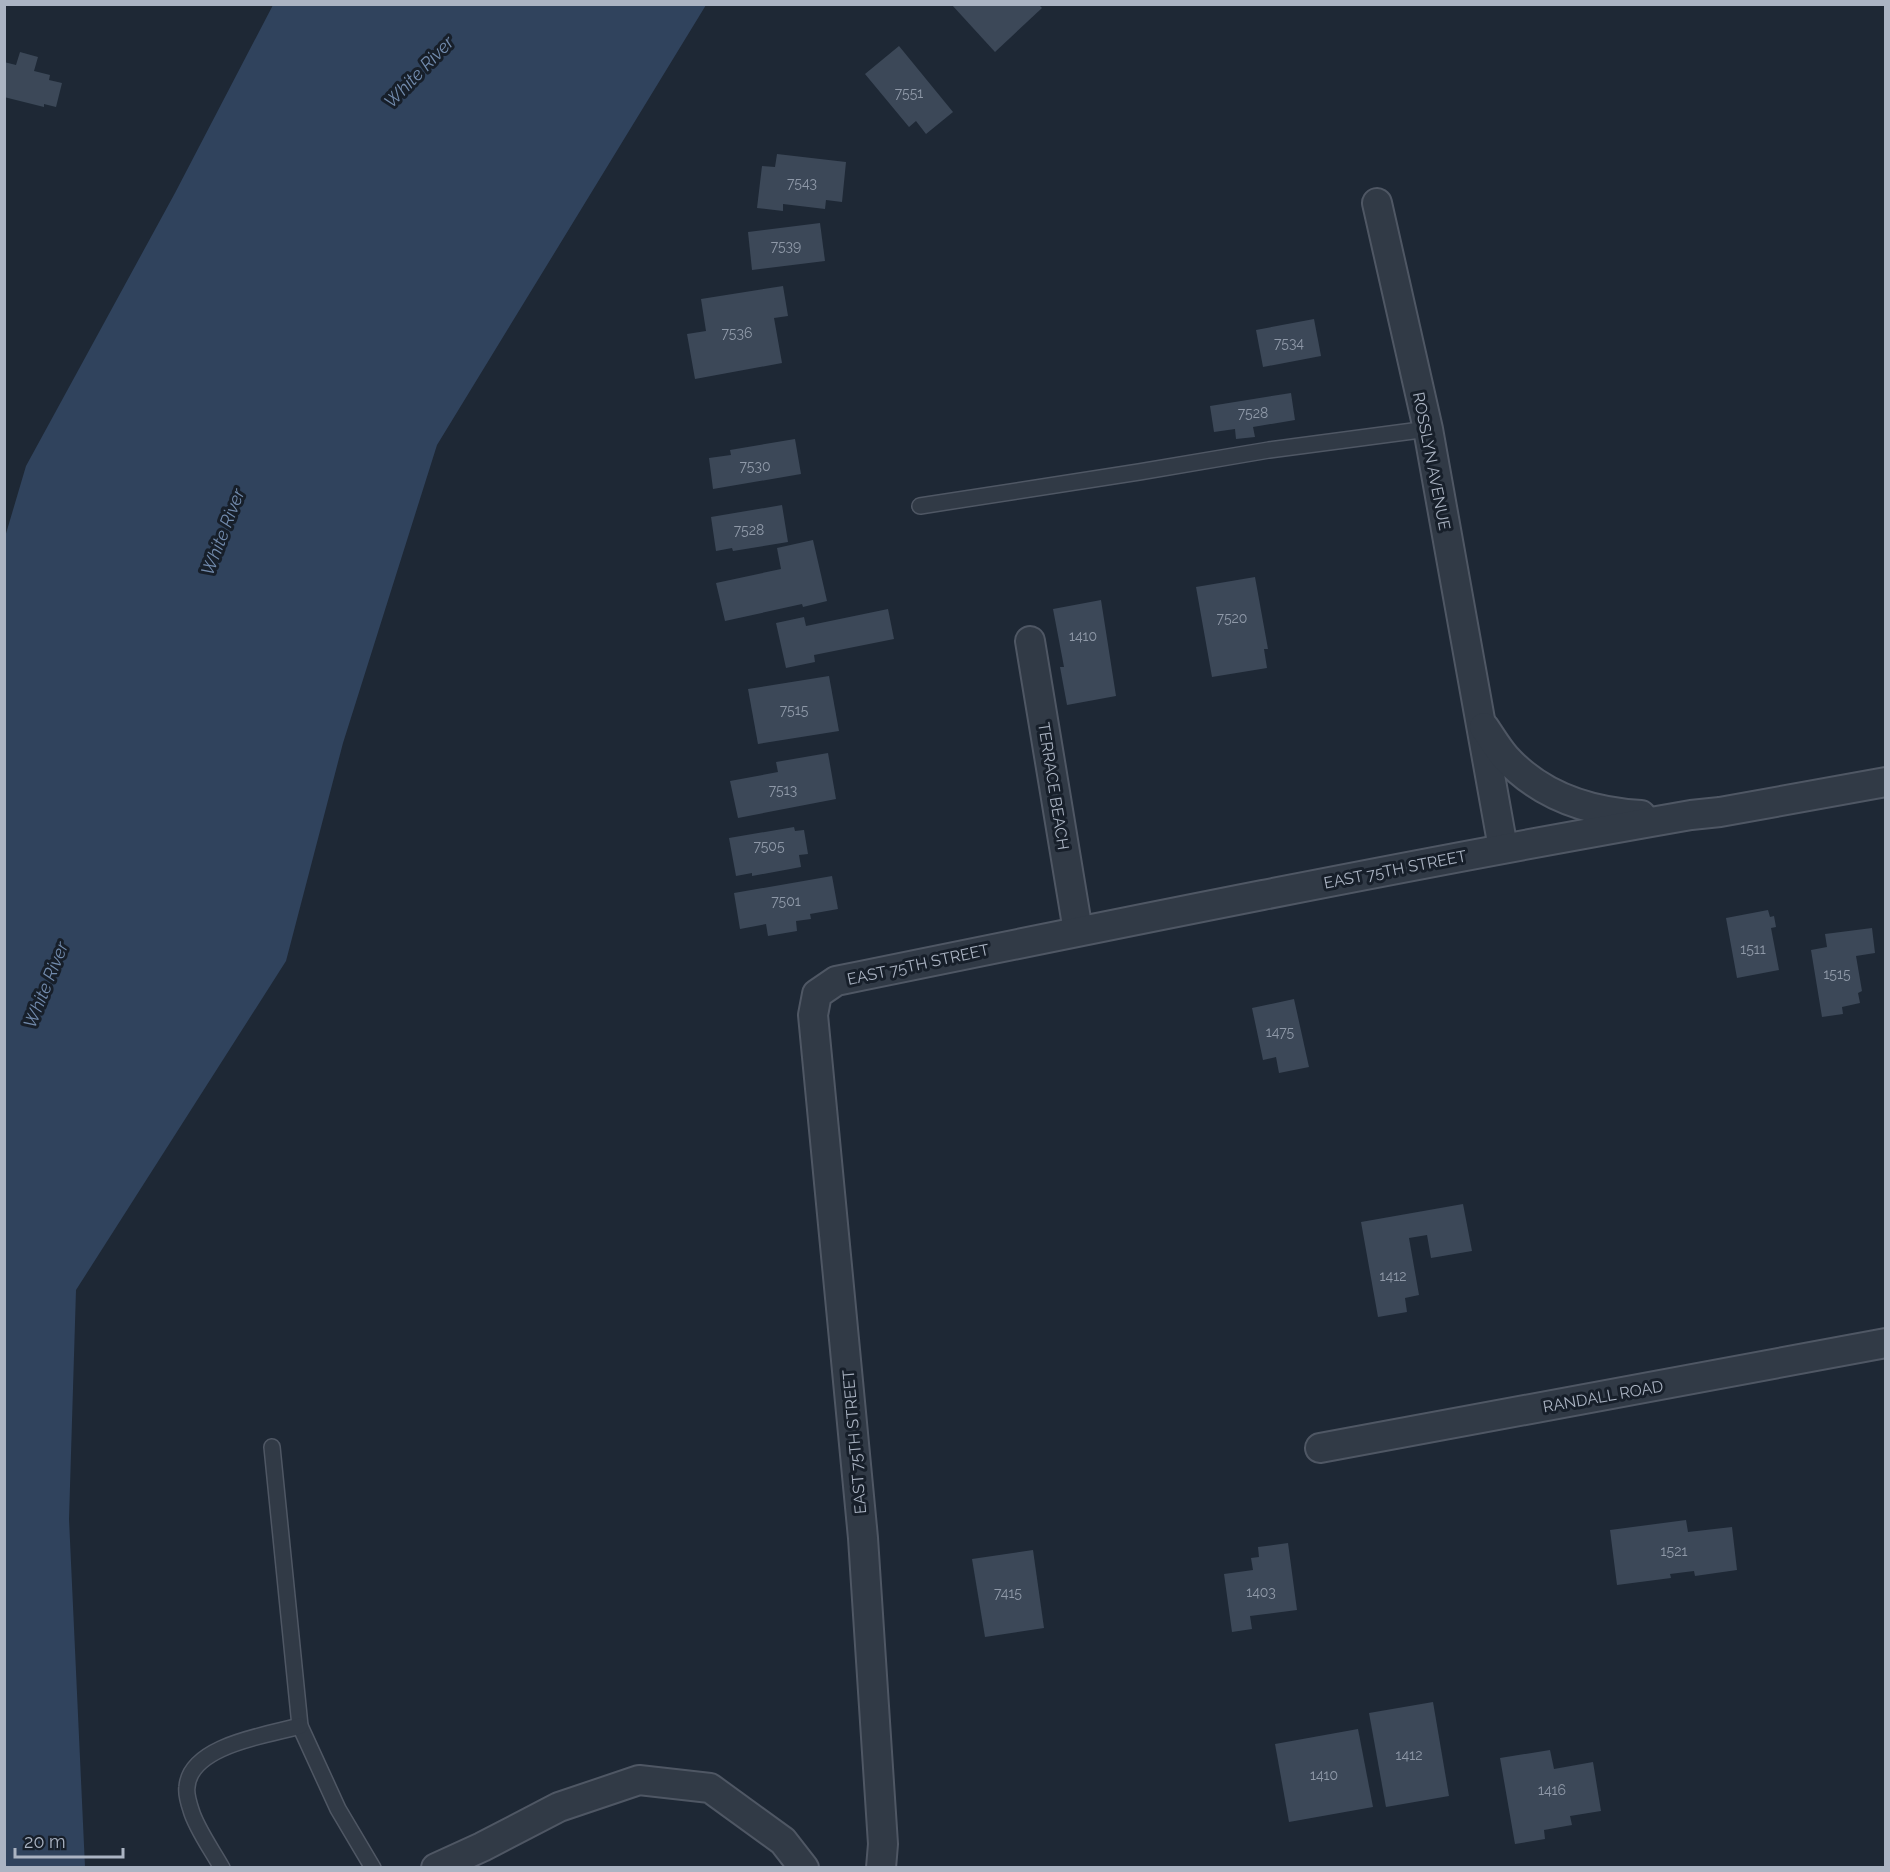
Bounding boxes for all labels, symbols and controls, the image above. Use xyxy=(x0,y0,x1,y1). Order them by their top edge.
water label: White River xyxy=(379,31,458,112)
house number: 7551 xyxy=(895,85,923,101)
house number: 7543 xyxy=(787,175,817,191)
house number: 7539 xyxy=(771,238,801,254)
house number: 7536 xyxy=(722,325,752,341)
house number: 7534 xyxy=(1274,335,1304,351)
street label: ROSSLYN AVENUE xyxy=(1409,390,1454,532)
house number: 7528 xyxy=(1238,405,1268,421)
house number: 7530 xyxy=(740,458,770,474)
water label: White River xyxy=(196,485,249,578)
house number: 7528 xyxy=(734,522,764,538)
house number: 7520 xyxy=(1217,610,1247,626)
house number: 1410 xyxy=(1069,628,1097,644)
house number: 7515 xyxy=(780,702,809,718)
street label: TERRACE BEACH xyxy=(1034,721,1073,851)
house number: 7513 xyxy=(769,782,797,798)
house number: 7505 xyxy=(753,838,785,854)
street label: EAST 75TH STREET xyxy=(1322,846,1468,893)
house number: 7501 xyxy=(771,893,801,909)
water label: White River xyxy=(19,938,73,1031)
street label: EAST 75TH STREET xyxy=(845,940,991,989)
house number: 1511 xyxy=(1740,941,1766,957)
house number: 1515 xyxy=(1823,966,1851,982)
house number: 1475 xyxy=(1266,1024,1295,1040)
house number: 1412 xyxy=(1380,1268,1406,1284)
street label: EAST 75TH STREET xyxy=(839,1369,870,1515)
street label: RANDALL ROAD xyxy=(1541,1377,1665,1416)
house number: 1521 xyxy=(1661,1543,1687,1559)
house number: 1403 xyxy=(1246,1584,1276,1600)
house number: 7415 xyxy=(994,1585,1022,1601)
house number: 1412 xyxy=(1396,1747,1422,1763)
house number: 1410 xyxy=(1310,1767,1338,1783)
house number: 1416 xyxy=(1538,1782,1566,1798)
scale bar xyxy=(15,1821,123,1859)
text: 20 m xyxy=(24,1831,66,1852)

